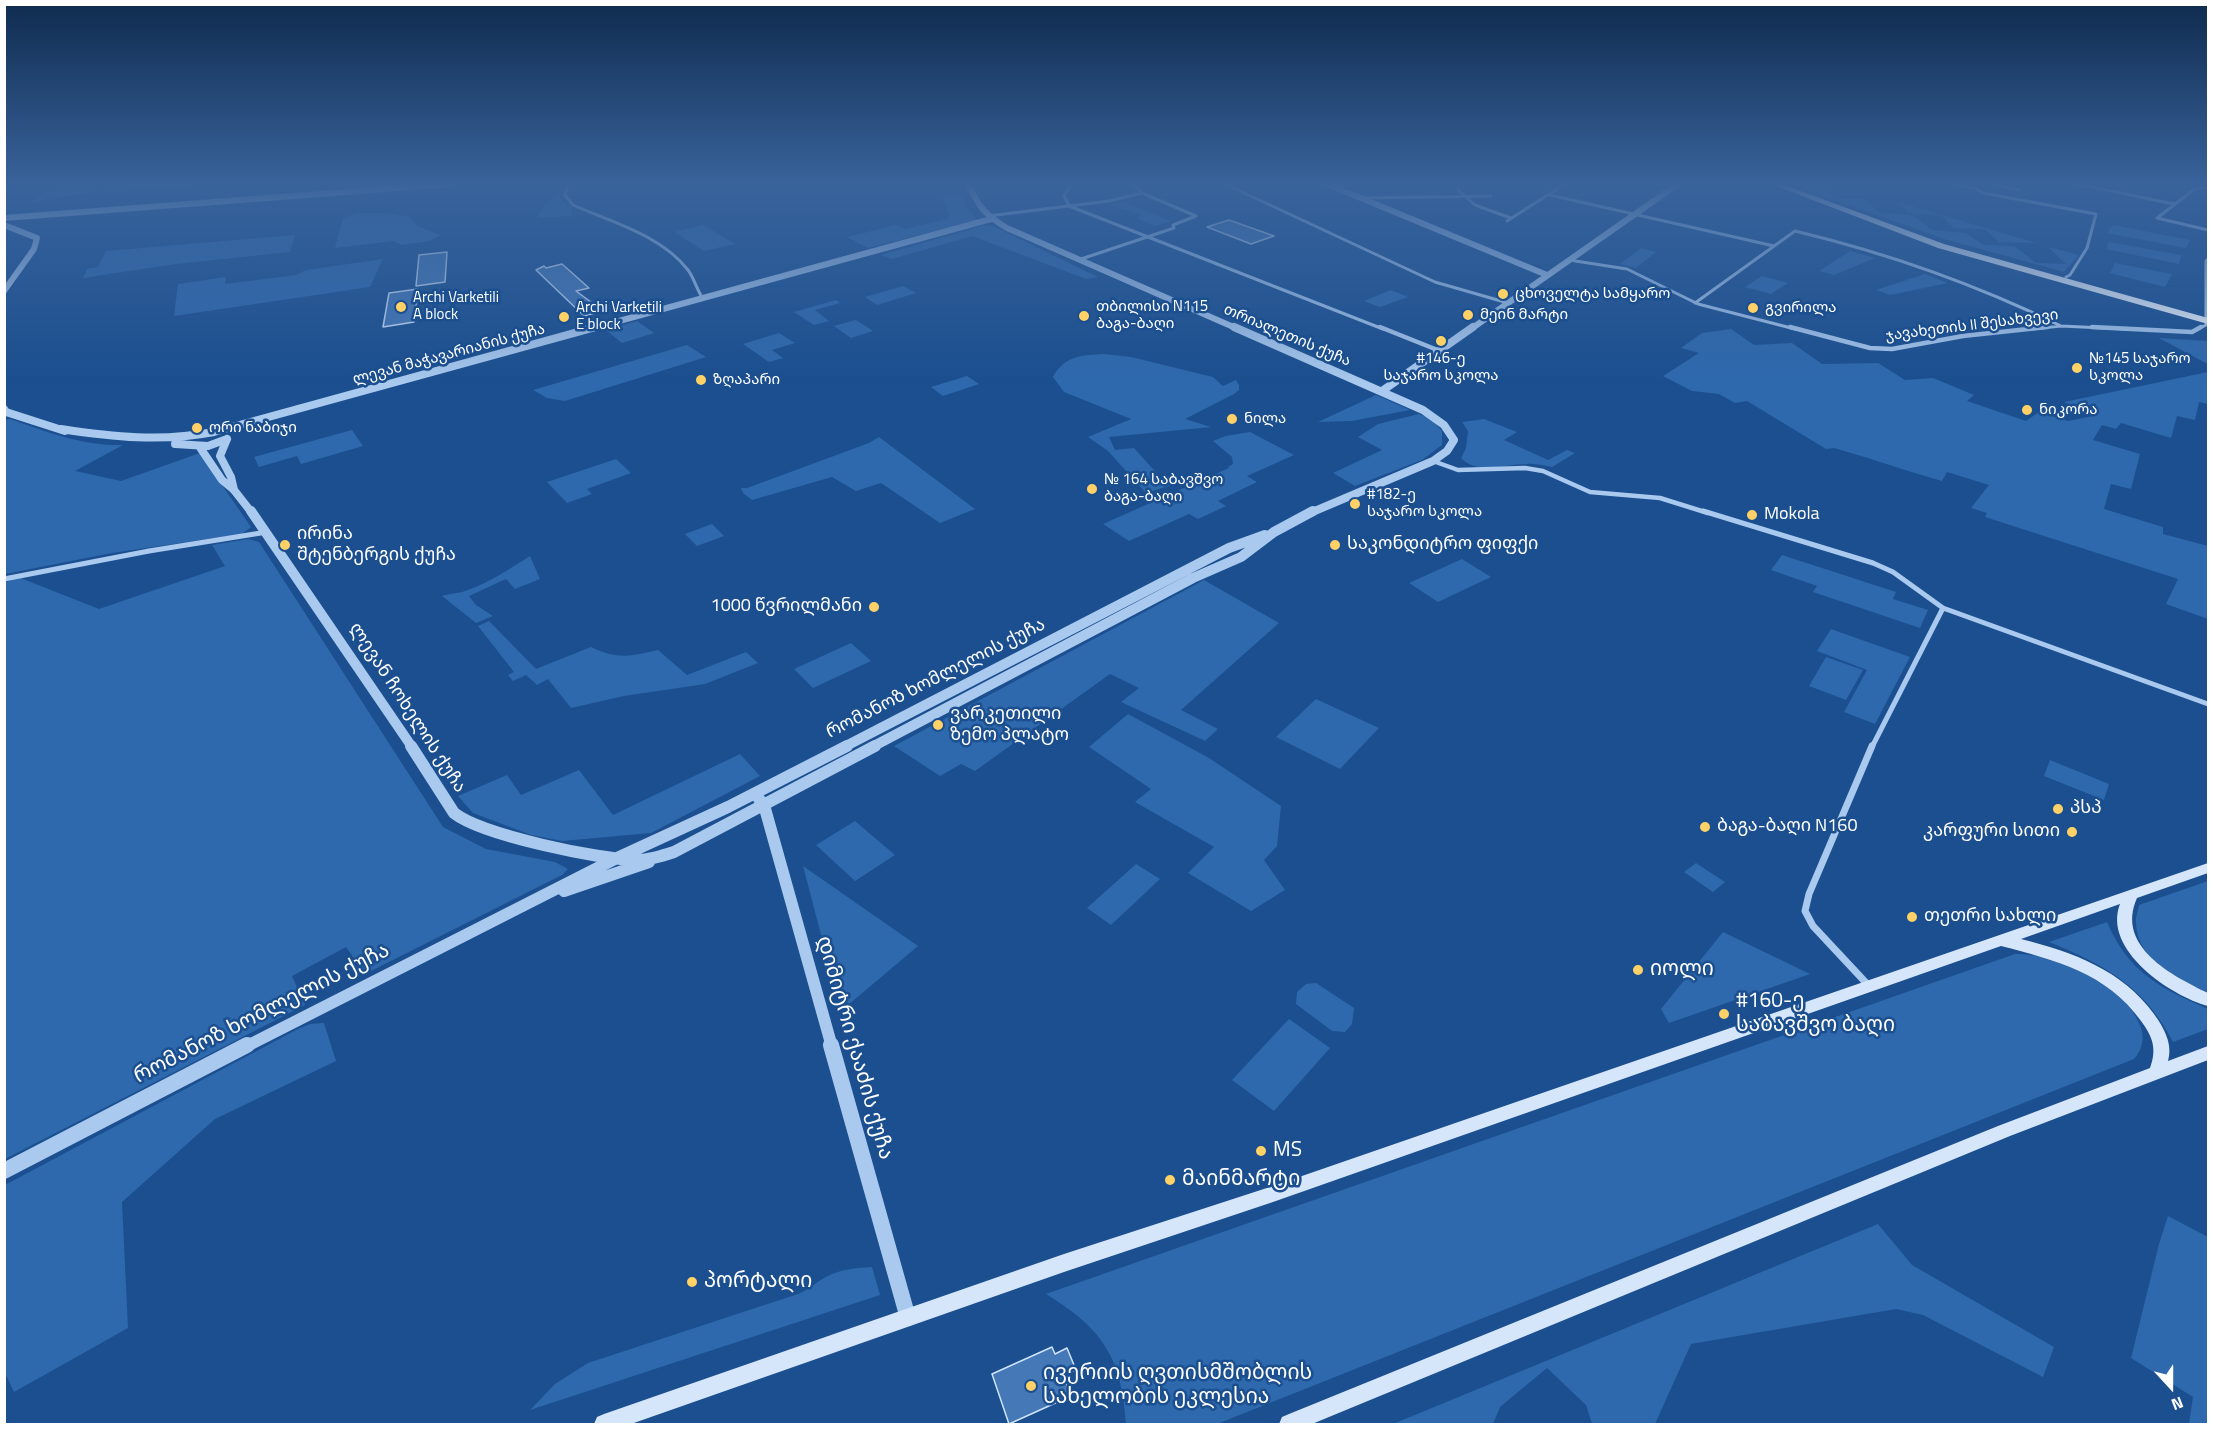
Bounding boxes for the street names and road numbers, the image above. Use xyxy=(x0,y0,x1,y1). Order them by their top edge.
street label: თრიალეთის ქუჩა xyxy=(1221,301,1353,371)
street label: ჯავახეთის II შესახვევი xyxy=(1884,306,2060,346)
street label: ლევან მაჭავარიანის ქუჩა xyxy=(351,321,547,389)
street label: რომანოზ ხომლელის ქუჩა xyxy=(823,614,1049,744)
street label: ლევან ჩოხელის ქუჩა xyxy=(344,619,470,797)
street label: დიმიტრი ქააძის ქუჩა xyxy=(810,933,898,1163)
street label: რომანოზ ხომლელის ქუჩა xyxy=(130,938,394,1090)

